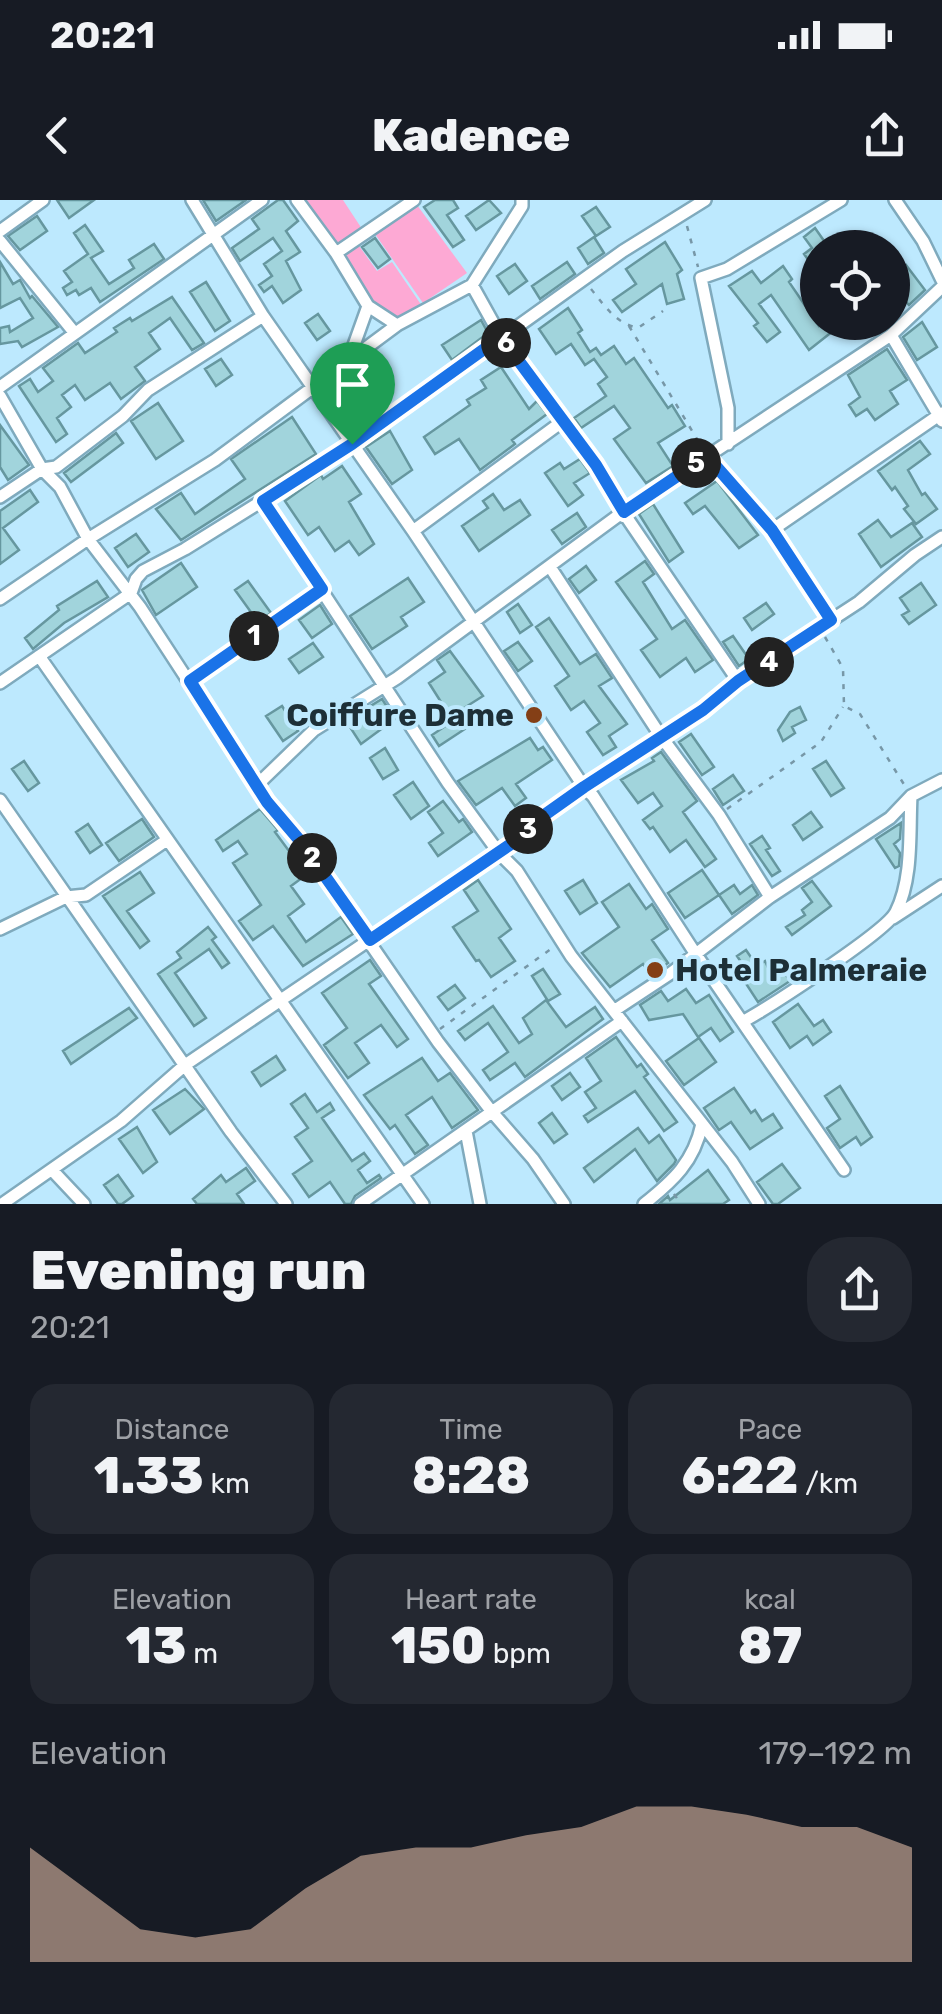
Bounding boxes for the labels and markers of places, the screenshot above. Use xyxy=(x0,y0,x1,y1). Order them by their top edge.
pin: 6 xyxy=(481,318,531,368)
pin xyxy=(310,342,395,445)
pin: 5 xyxy=(671,438,721,488)
pin: 1 xyxy=(229,611,279,661)
pin: 4 xyxy=(744,637,794,687)
place label: Coiffure Dame xyxy=(286,696,514,734)
marker: Coiffure Dame xyxy=(523,704,545,726)
pin: 3 xyxy=(503,804,553,854)
pin: 2 xyxy=(287,833,337,883)
place label: Hotel Palmeraie xyxy=(675,951,927,989)
marker: Hotel Palmeraie xyxy=(644,959,666,981)

